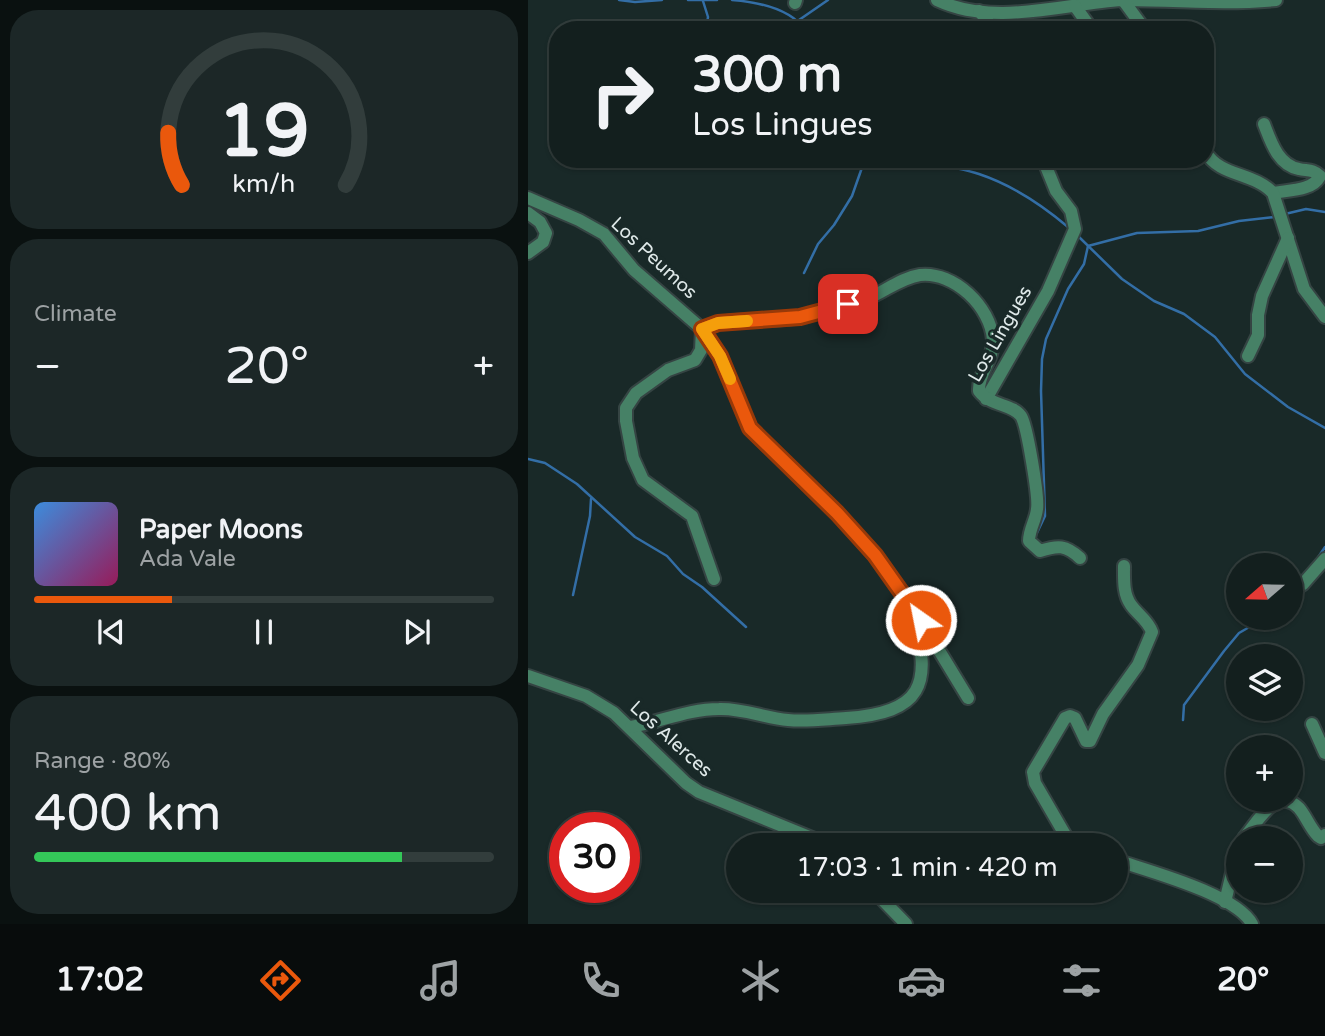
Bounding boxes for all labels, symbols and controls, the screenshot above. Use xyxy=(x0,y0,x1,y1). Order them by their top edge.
text: 300 m xyxy=(692,46,842,105)
icon: right xyxy=(577,49,668,140)
text: 19 xyxy=(218,89,310,177)
text: Los Lingues xyxy=(692,106,873,144)
text: km/h xyxy=(233,169,295,199)
street label: Los Peumos xyxy=(606,213,702,303)
pin xyxy=(818,274,878,334)
street label: Los Lingues xyxy=(964,282,1036,386)
icon: arrive xyxy=(829,285,867,323)
text: Climate xyxy=(34,300,117,328)
text: 20° xyxy=(224,335,309,398)
text: − xyxy=(34,344,61,390)
text: + xyxy=(473,344,494,390)
text: Paper Moons xyxy=(139,514,303,545)
text: Ada Vale xyxy=(139,545,236,573)
north arrow xyxy=(1226,553,1303,630)
map controls xyxy=(1226,553,1303,903)
position arrow xyxy=(884,583,958,657)
icon: previous xyxy=(92,613,130,651)
icon: pause xyxy=(245,613,283,651)
icon: next xyxy=(398,613,436,651)
button: layers xyxy=(1226,644,1303,721)
street label: Los Alerces xyxy=(625,696,717,782)
button: + xyxy=(1226,735,1303,812)
text: Range · 80% xyxy=(34,747,170,775)
text: 400 km xyxy=(34,782,222,845)
speed limit sign: 30 xyxy=(549,812,640,903)
button: − xyxy=(1226,826,1303,903)
text: 17:03 · 1 min · 420 m xyxy=(796,852,1058,883)
icon: directions xyxy=(256,956,305,1005)
icon: music xyxy=(416,956,465,1005)
icon: phone xyxy=(576,956,625,1005)
icon: climate xyxy=(736,956,785,1005)
icon: car xyxy=(897,956,946,1005)
icon: filters xyxy=(1057,956,1106,1005)
text: 17:02 xyxy=(56,961,144,999)
text: 20° xyxy=(1217,961,1269,999)

